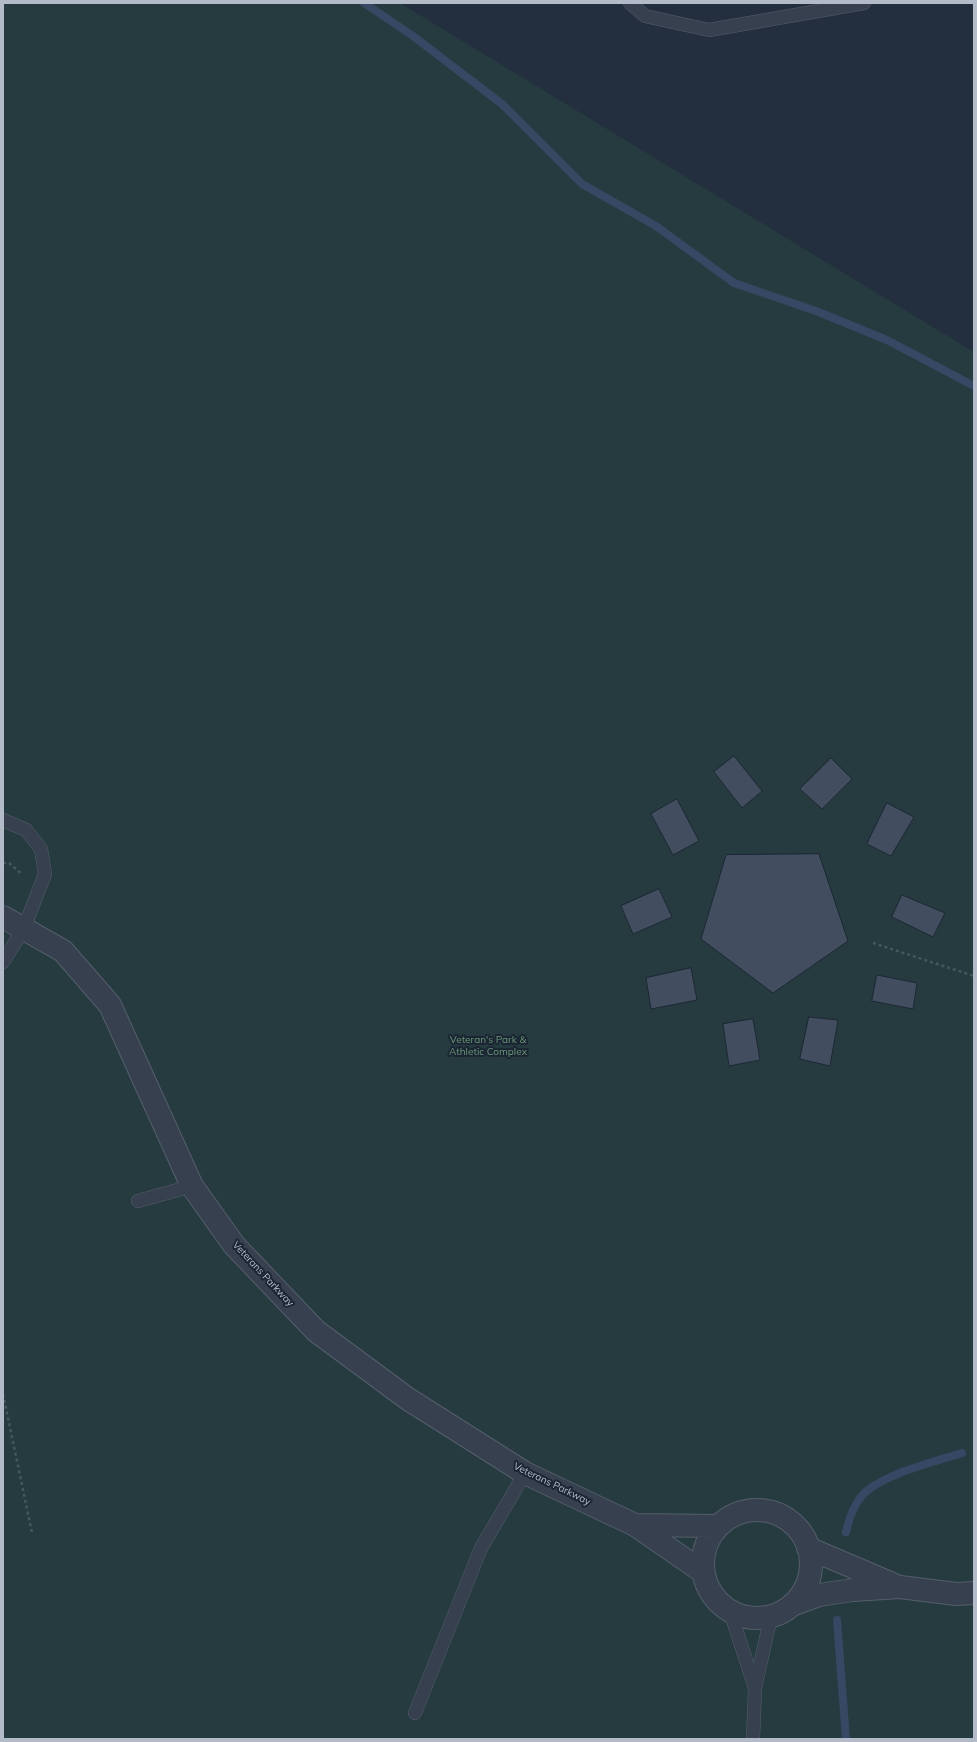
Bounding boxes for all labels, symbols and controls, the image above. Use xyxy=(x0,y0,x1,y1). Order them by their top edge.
park label: Veteran's Park & Athletic Complex xyxy=(449,1034,527,1058)
street label: Veterans Parkway xyxy=(230,1239,296,1309)
street label: Veterans Parkway xyxy=(511,1460,593,1508)

